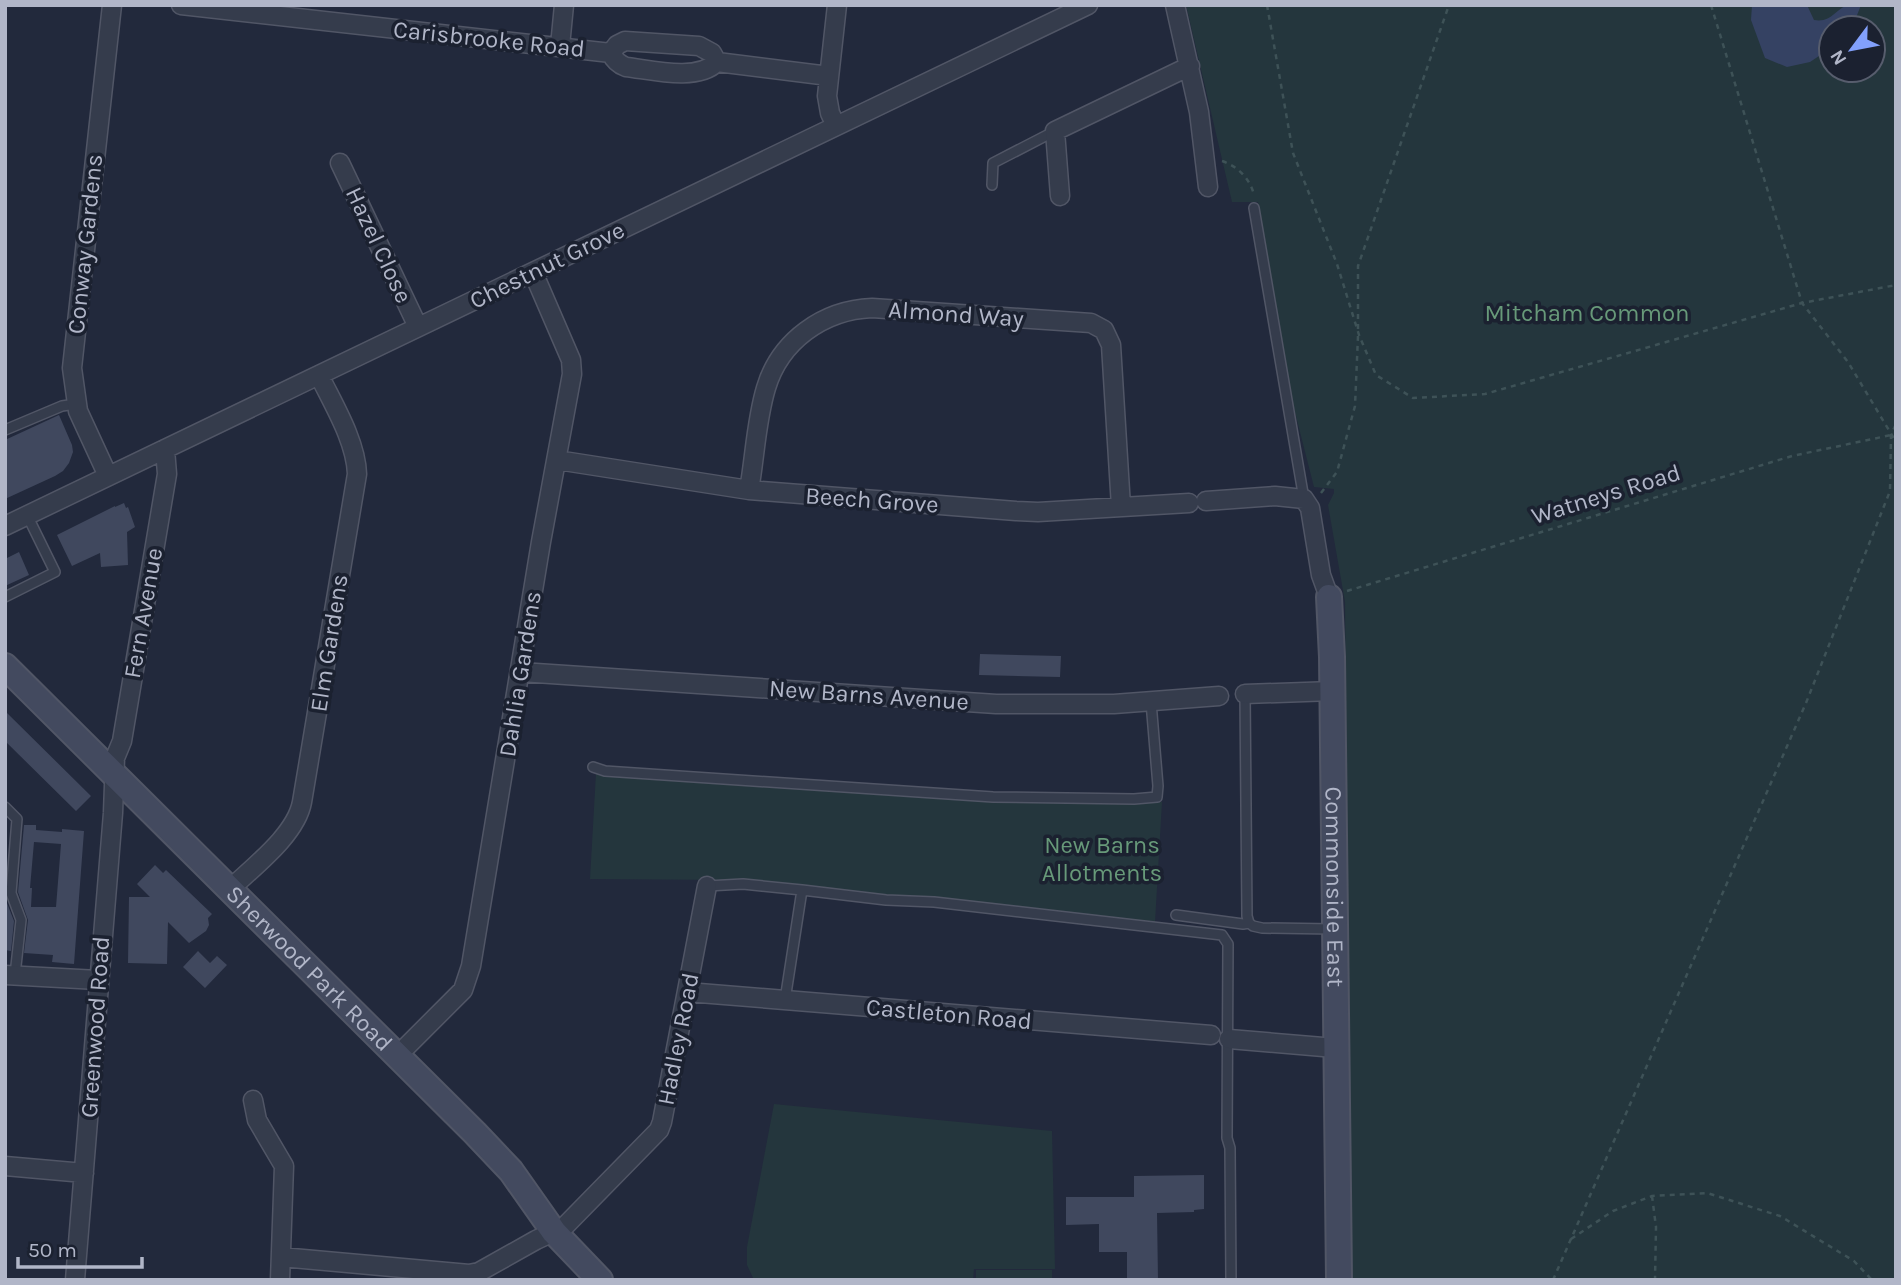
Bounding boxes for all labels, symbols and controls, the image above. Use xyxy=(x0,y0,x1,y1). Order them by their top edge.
north arrow xyxy=(1817,14,1887,84)
street label: Carisbrooke Road xyxy=(392,15,586,63)
text: N xyxy=(1825,46,1851,69)
street label: Conway Gardens xyxy=(62,153,108,335)
street label: Hazel Close xyxy=(340,182,418,308)
street label: Chestnut Grove xyxy=(465,215,629,315)
street label: Almond Way xyxy=(887,295,1025,333)
park label: Mitcham Common xyxy=(1484,299,1690,327)
street label: Watneys Road xyxy=(1528,458,1684,530)
street label: Beech Grove xyxy=(804,481,940,519)
street label: Fern Avenue xyxy=(118,546,168,680)
street label: Elm Gardens xyxy=(304,572,354,714)
street label: Dahlia Gardens xyxy=(493,589,547,759)
street label: New Barns Avenue xyxy=(768,674,970,716)
street label: Commonside East xyxy=(1319,786,1350,987)
park label: New Barns Allotments xyxy=(1042,831,1162,887)
street label: Sherwood Park Road xyxy=(220,880,398,1057)
street label: Greenwood Road xyxy=(75,935,115,1119)
street label: Hadley Road xyxy=(651,970,705,1108)
street label: Castleton Road xyxy=(865,993,1033,1035)
scale bar xyxy=(18,1226,142,1270)
text: 50 m xyxy=(28,1238,77,1262)

